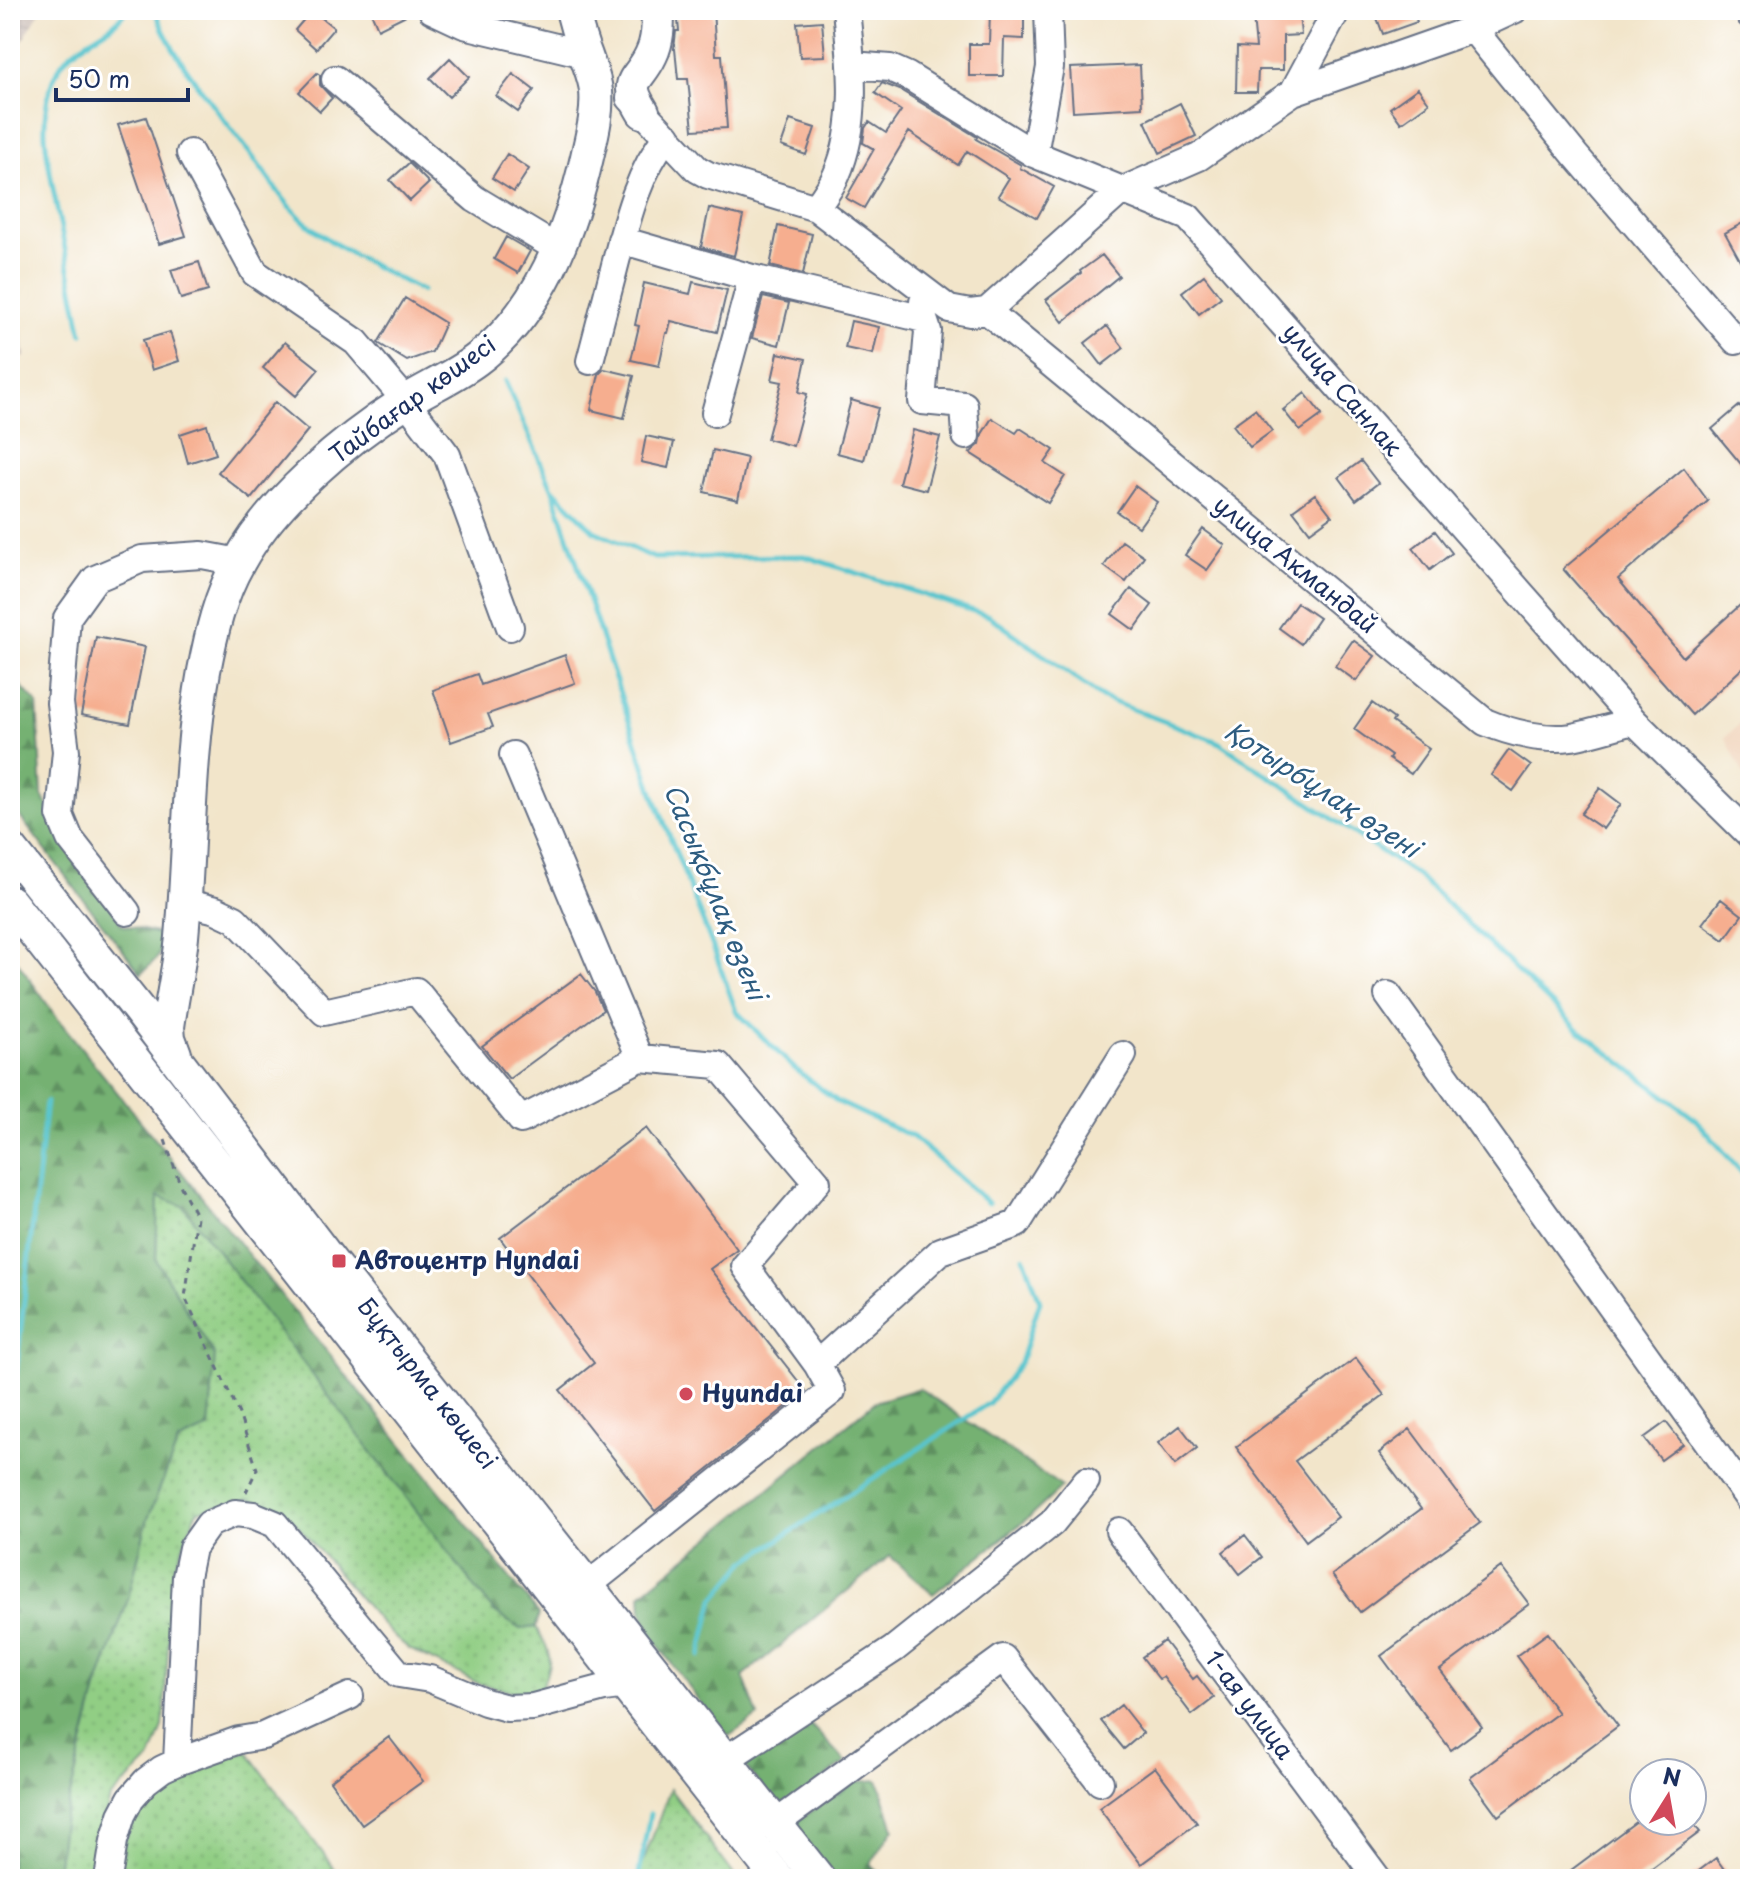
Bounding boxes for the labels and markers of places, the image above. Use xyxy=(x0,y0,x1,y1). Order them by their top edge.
place label: Автоцентр Hyndai xyxy=(355,1241,580,1277)
marker: Автоцентр Hyndai xyxy=(330,1252,348,1270)
place label: Hyundai xyxy=(702,1374,803,1410)
marker: Hyundai xyxy=(677,1385,695,1403)

